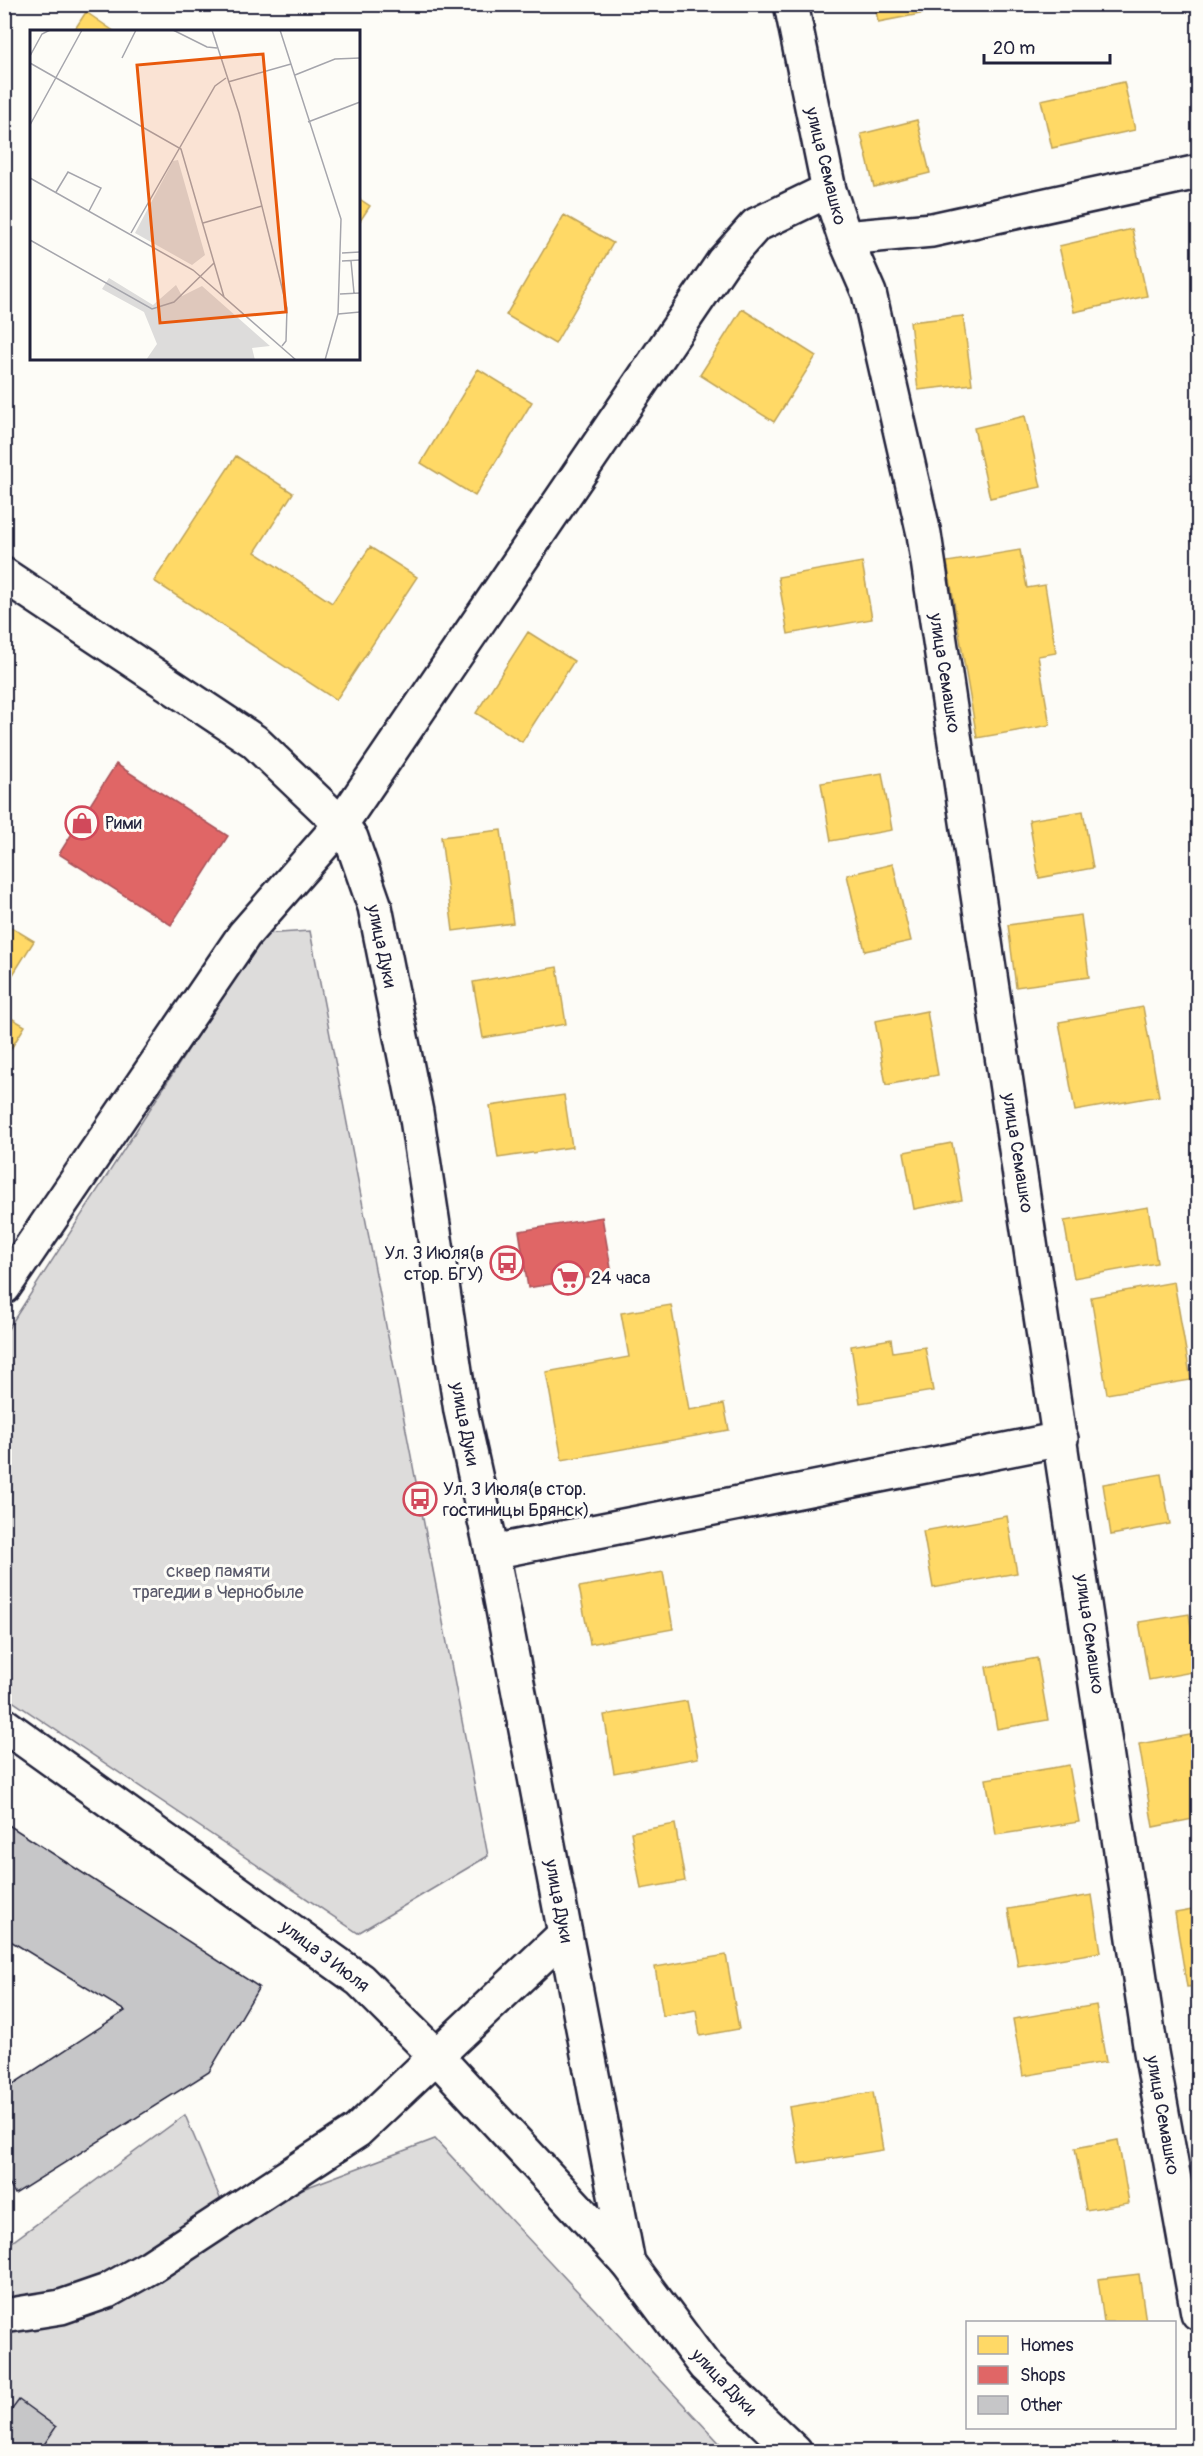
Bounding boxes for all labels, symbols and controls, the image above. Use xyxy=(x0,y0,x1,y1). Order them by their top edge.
scale bar xyxy=(984,27,1110,65)
inset map xyxy=(30,30,360,360)
text: 20 m xyxy=(993,37,1035,60)
street label: улица Семашко xyxy=(800,104,851,228)
street label: улица Семашко xyxy=(924,611,965,735)
shop icon: Рими xyxy=(64,805,100,841)
place label: Рими xyxy=(105,812,142,835)
street label: улица Дуки xyxy=(361,901,402,990)
street label: улица Семашко xyxy=(997,1091,1038,1215)
place label: Ул. 3 Июля(в стор. БГУ) xyxy=(384,1242,484,1286)
bus stop icon: Ул. 3 Июля(в стор. БГУ) xyxy=(489,1245,525,1281)
supermarket icon: 24 часа xyxy=(550,1260,586,1296)
place label: 24 часа xyxy=(591,1267,650,1290)
street label: улица Дуки xyxy=(445,1379,484,1468)
place label: Ул. 3 Июля(в стор. гостиницы Брянск) xyxy=(443,1478,590,1522)
bus stop icon: Ул. 3 Июля(в стор. гостиницы Брянск) xyxy=(402,1481,438,1517)
park label: сквер памяти трагедии в Чернобыле xyxy=(132,1560,304,1604)
street label: улица Семашко xyxy=(1070,1572,1109,1696)
street label: улица Дуки xyxy=(539,1856,578,1945)
street label: улица 3 Июля xyxy=(275,1915,374,1997)
street label: улица Семашко xyxy=(1141,2053,1184,2177)
legend xyxy=(966,2321,1176,2429)
text: Homes xyxy=(1020,2334,1073,2357)
street label: улица Дуки xyxy=(685,2343,761,2421)
text: Shops xyxy=(1020,2364,1065,2387)
text: Other xyxy=(1020,2394,1063,2417)

